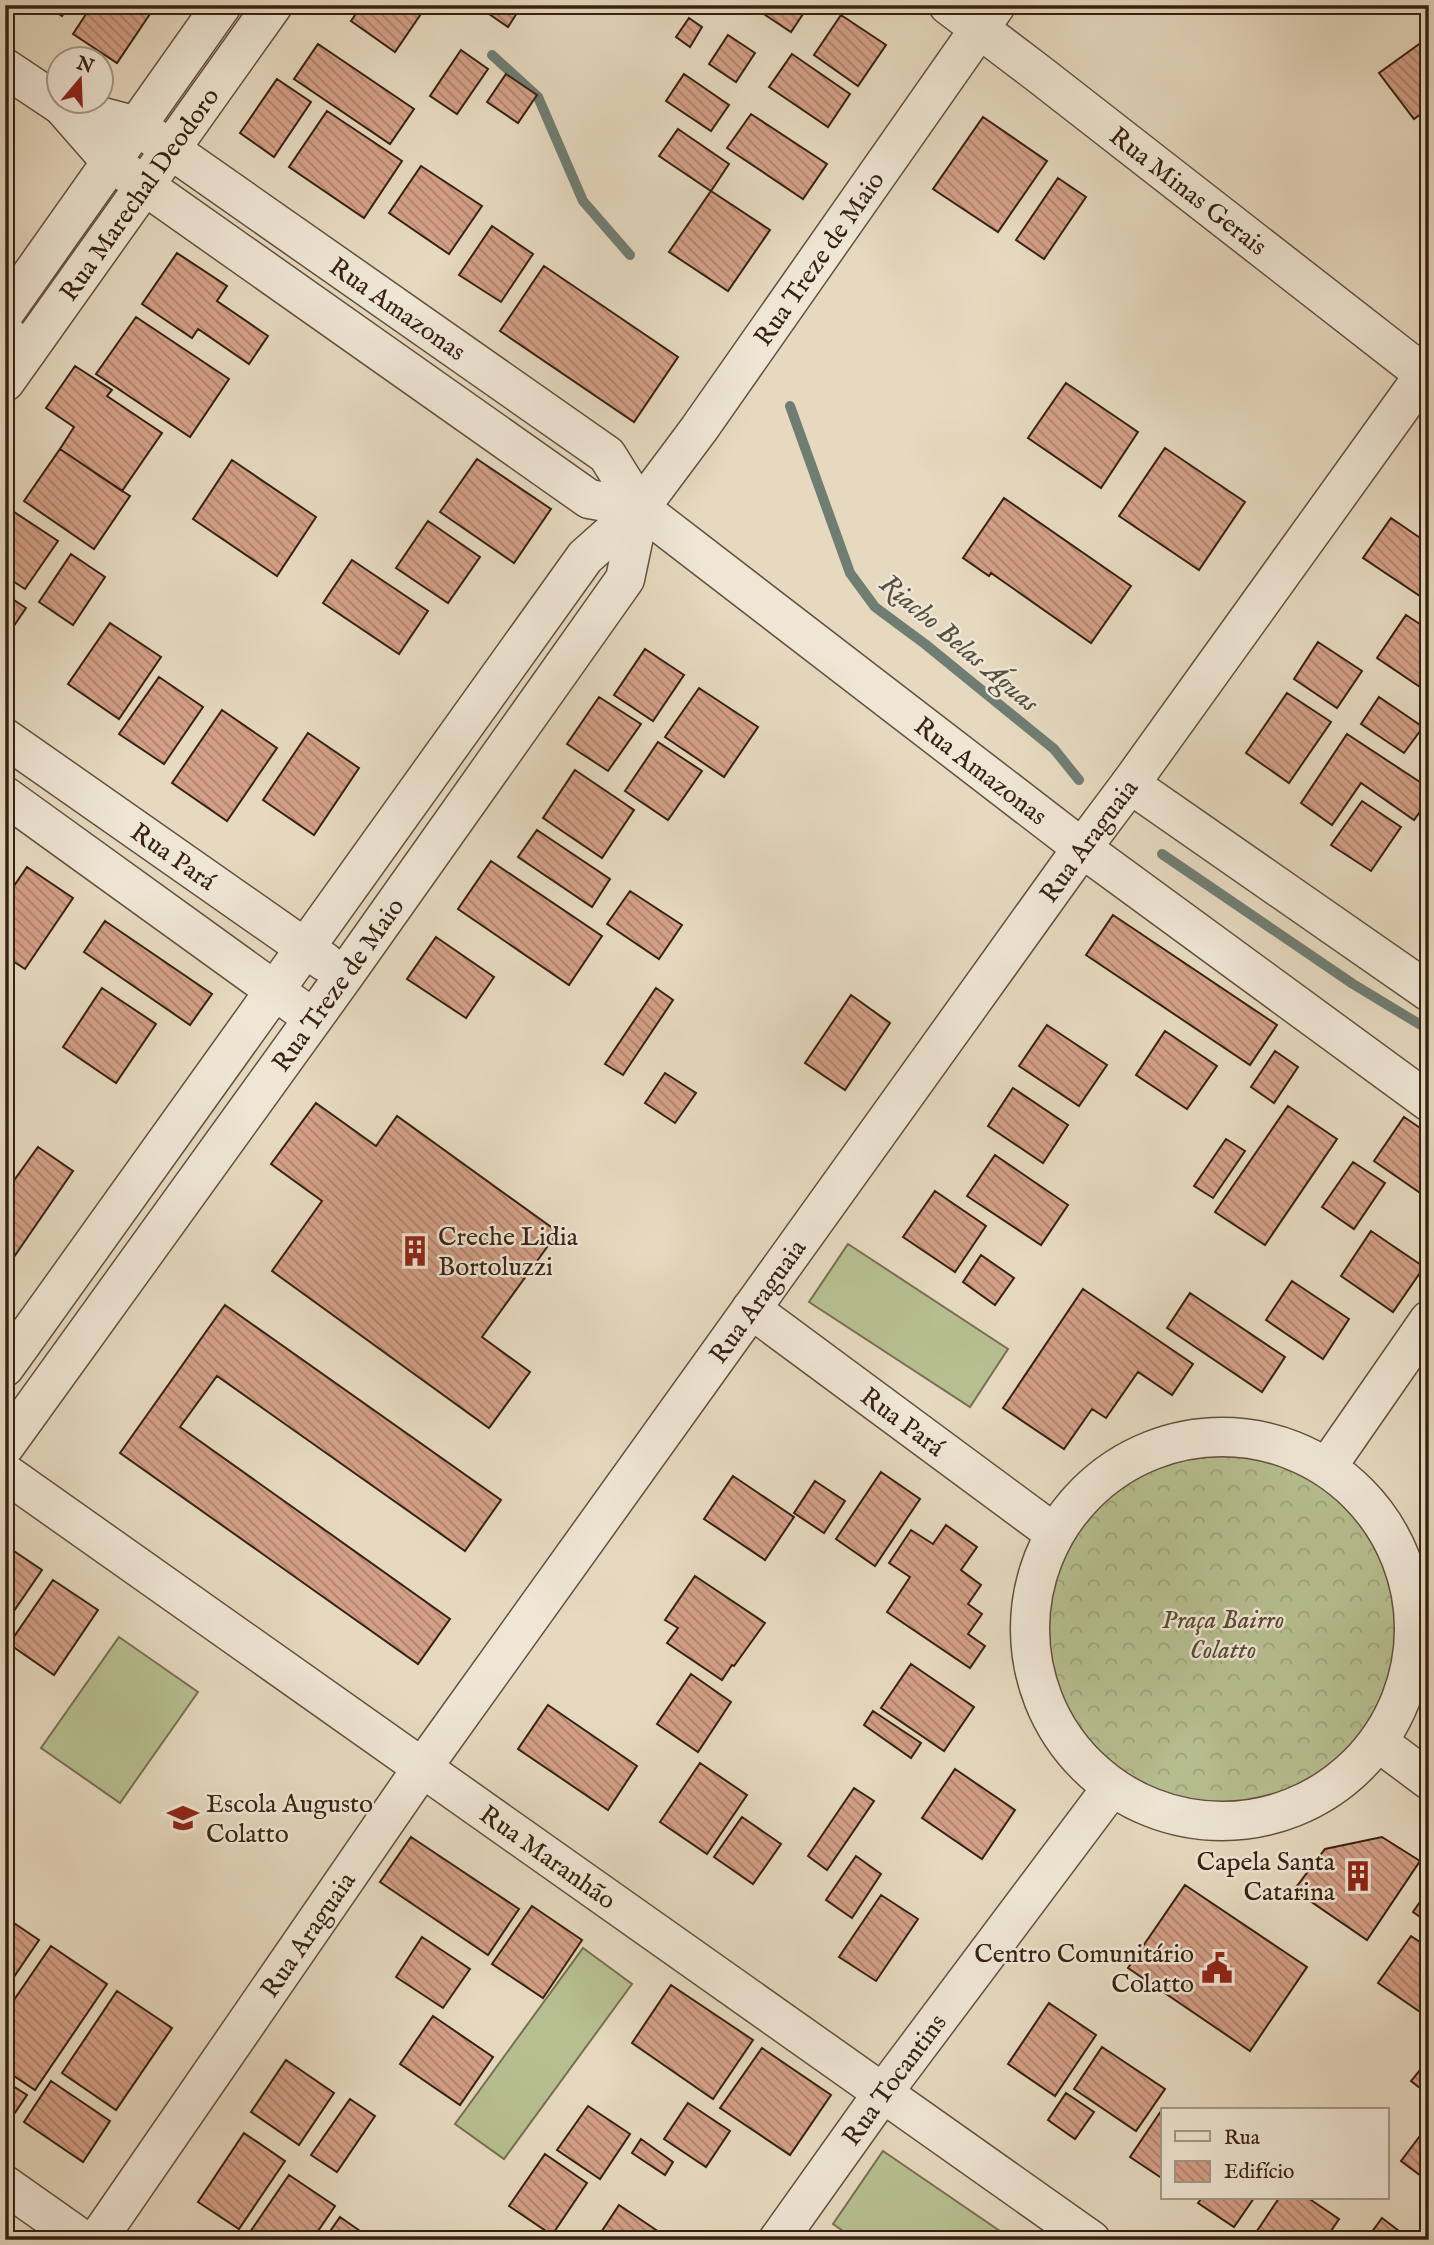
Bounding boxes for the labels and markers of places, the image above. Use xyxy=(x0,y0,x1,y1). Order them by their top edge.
place label: Creche Lidia Bortoluzzi xyxy=(438,1221,579,1284)
building icon: Creche Lidia Bortoluzzi xyxy=(398,1234,432,1268)
place label: Escola Augusto Colatto xyxy=(206,1788,373,1851)
school or university icon: Escola Augusto Colatto xyxy=(166,1801,200,1835)
place label: Capela Santa Catarina xyxy=(1197,1846,1336,1909)
building icon: Capela Santa Catarina xyxy=(1341,1859,1375,1893)
place label: Centro Comunitário Colatto xyxy=(974,1938,1194,2001)
public building icon: Centro Comunitário Colatto xyxy=(1200,1951,1234,1985)

